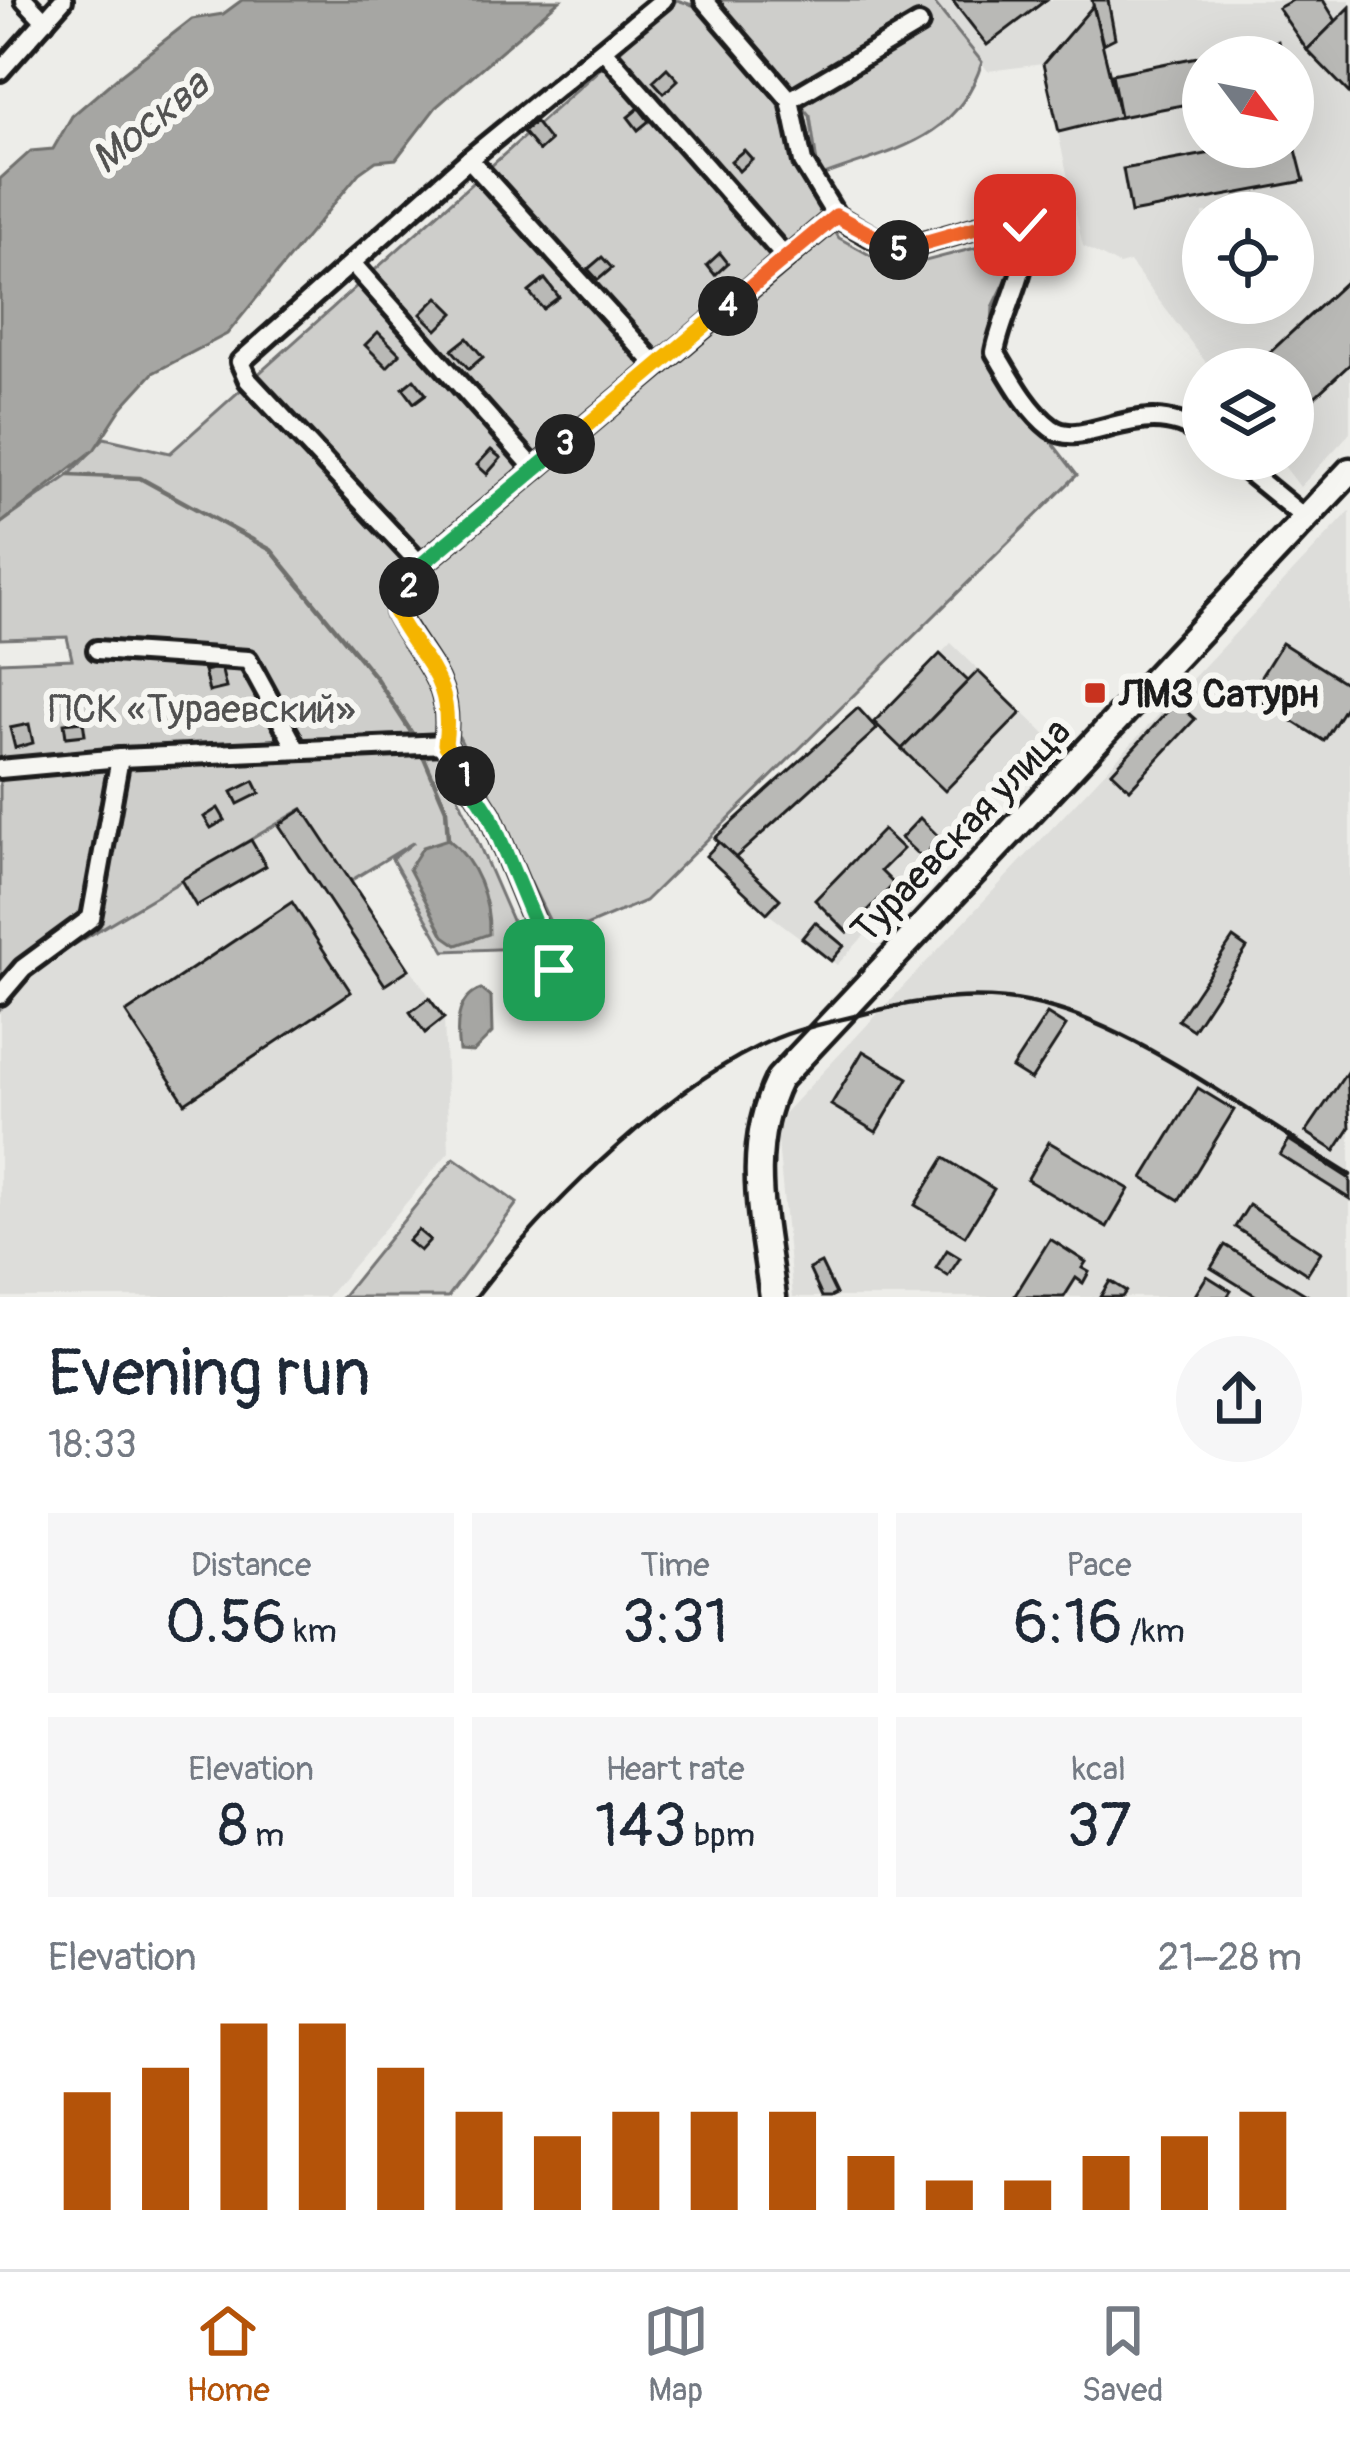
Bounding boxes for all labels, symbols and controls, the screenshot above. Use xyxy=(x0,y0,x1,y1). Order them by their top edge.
north arrow xyxy=(1182,36,1314,168)
map controls xyxy=(1182,36,1314,480)
water label: Москва xyxy=(81,58,221,186)
pin xyxy=(974,174,1076,276)
icon: check xyxy=(992,192,1058,258)
button: locate xyxy=(1182,192,1314,324)
pin: 5 xyxy=(869,220,929,280)
text: 5 xyxy=(890,229,908,270)
pin: 4 xyxy=(698,276,758,336)
text: 4 xyxy=(718,285,738,326)
button: layers xyxy=(1182,348,1314,480)
pin: 3 xyxy=(535,414,595,474)
text: 3 xyxy=(556,423,574,464)
pin: 2 xyxy=(379,557,439,617)
text: 2 xyxy=(400,566,418,607)
place label: ЛМЗ Сатурн xyxy=(1118,670,1319,719)
marker: ЛМЗ Сатурн xyxy=(1082,680,1108,706)
park label: ПСК «Тураевский» xyxy=(49,685,356,734)
street label: Тураевская улица xyxy=(841,708,1081,954)
pin: 1 xyxy=(435,746,495,806)
text: 1 xyxy=(459,755,471,796)
pin xyxy=(503,919,605,1021)
icon: arrive xyxy=(521,937,587,1003)
text: Evening run xyxy=(48,1333,371,1416)
button: share xyxy=(1176,1336,1302,1462)
text: 18:33 xyxy=(48,1420,137,1469)
text: Distance xyxy=(191,1545,311,1586)
text: Time xyxy=(641,1545,709,1586)
text: Pace xyxy=(1066,1545,1132,1586)
text: 0.56 xyxy=(165,1586,287,1661)
text: 3:31 xyxy=(622,1586,728,1661)
text: 6:16 xyxy=(1013,1586,1123,1661)
text: km xyxy=(287,1611,337,1652)
text: /km xyxy=(1123,1611,1185,1652)
text: Elevation xyxy=(188,1749,314,1790)
text: Heart rate xyxy=(605,1749,745,1790)
text: kcal xyxy=(1072,1749,1126,1790)
text: 8 xyxy=(218,1790,248,1865)
text: 143 xyxy=(595,1790,687,1865)
text: 37 xyxy=(1066,1790,1132,1865)
text: m xyxy=(248,1815,284,1856)
text: bpm xyxy=(687,1815,755,1856)
text: Elevation xyxy=(48,1933,197,1982)
text: 21–28 m xyxy=(1157,1933,1302,1982)
tab: Home xyxy=(186,2298,270,2411)
tab: Map xyxy=(643,2298,709,2411)
tab: Saved xyxy=(1082,2298,1164,2411)

